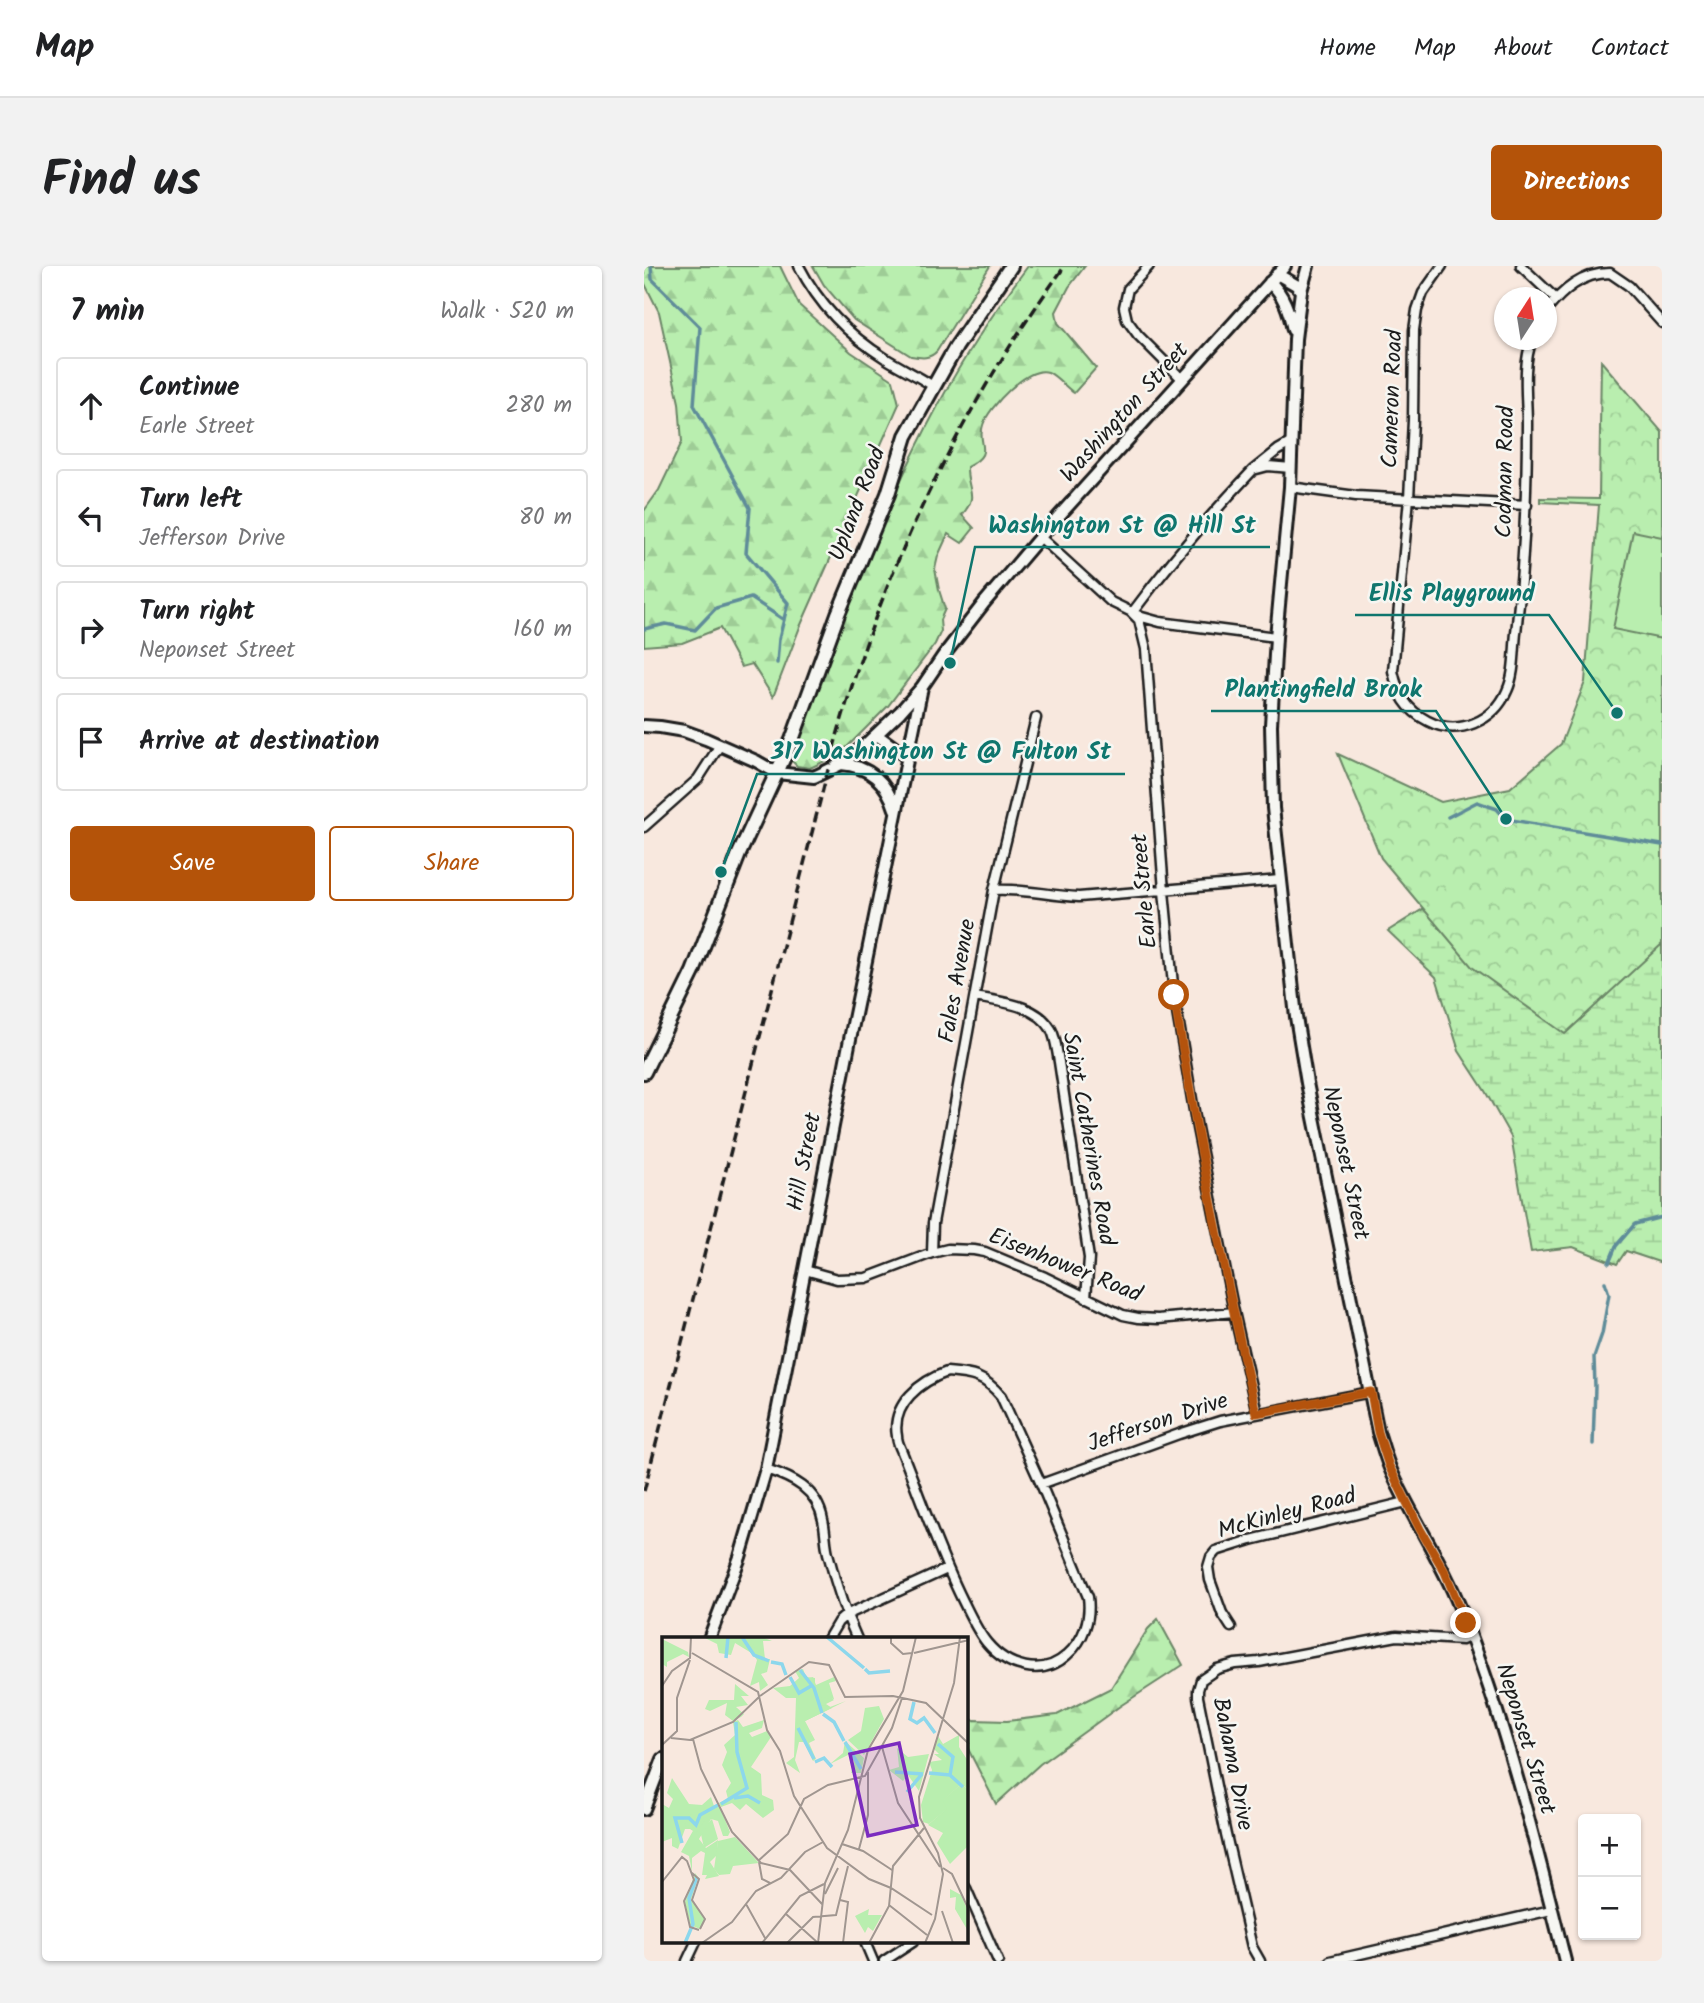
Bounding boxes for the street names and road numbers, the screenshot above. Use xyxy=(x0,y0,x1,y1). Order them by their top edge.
street label: Cameron Road xyxy=(1373,328,1413,469)
street label: Washington Street xyxy=(1052,334,1199,491)
street label: Codman Road xyxy=(1487,405,1525,538)
street label: Upland Road xyxy=(820,441,897,567)
street label: Earle Street xyxy=(1122,831,1168,950)
street label: Fales Avenue xyxy=(929,916,987,1046)
street label: Saint Catherines Road xyxy=(1052,1030,1125,1249)
street label: Neponset Street xyxy=(1311,1083,1379,1244)
street label: Hill Street xyxy=(778,1109,832,1214)
street label: Eisenhower Road xyxy=(983,1219,1148,1313)
street label: Jefferson Drive xyxy=(1083,1383,1233,1463)
street label: McKinley Road xyxy=(1214,1478,1361,1550)
street label: Neponset Street xyxy=(1485,1659,1565,1820)
street label: Bahama Drive xyxy=(1201,1694,1263,1834)

